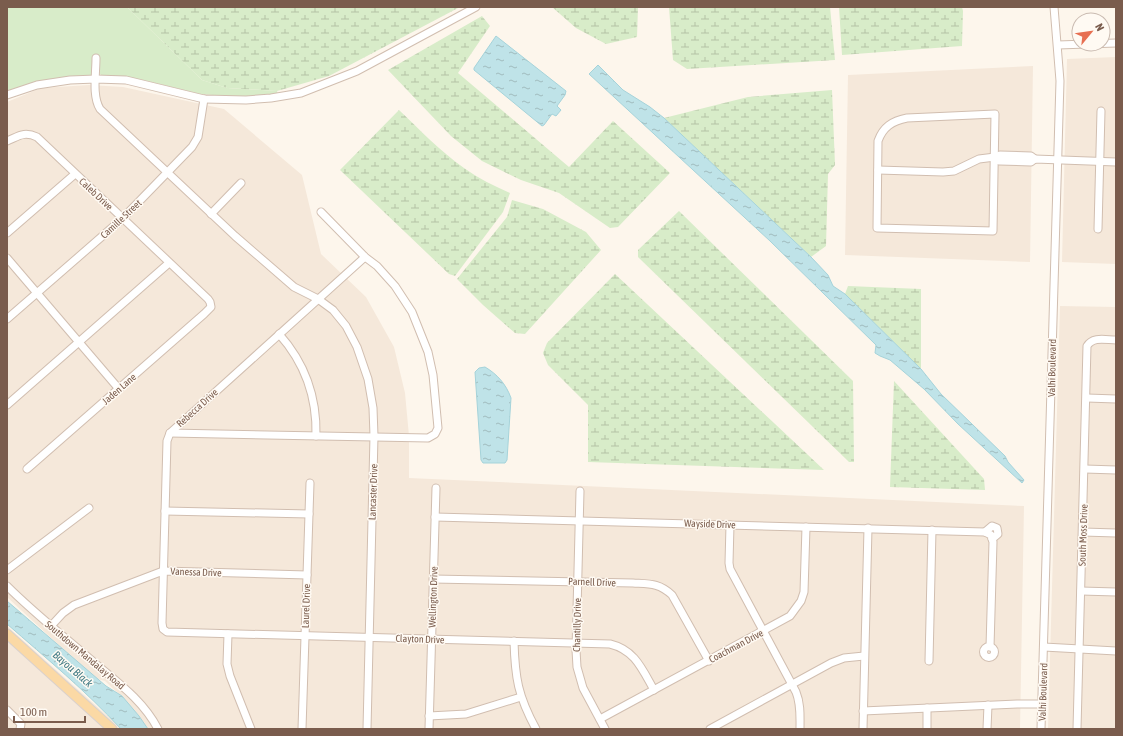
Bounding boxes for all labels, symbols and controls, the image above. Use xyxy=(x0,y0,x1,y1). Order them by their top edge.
north arrow xyxy=(1071,12,1111,52)
text: N xyxy=(1093,21,1107,33)
street label: Caleb Drive xyxy=(77,176,115,213)
street label: Camille Street xyxy=(98,197,144,241)
street label: Valhi Boulevard xyxy=(1046,339,1058,397)
street label: Jaden Lane xyxy=(100,371,139,407)
street label: Rebecca Drive xyxy=(174,386,220,429)
street label: Lancaster Drive xyxy=(367,463,379,520)
street label: South Moss Drive xyxy=(1076,503,1090,566)
street label: Wayside Drive xyxy=(684,518,736,530)
street label: Vanessa Drive xyxy=(170,566,222,578)
street label: Wellington Drive xyxy=(426,566,440,628)
street label: Parnell Drive xyxy=(568,576,617,588)
street label: Laurel Drive xyxy=(300,583,312,628)
street label: Chantilly Drive xyxy=(571,597,583,652)
street label: Southdown Mandalay Road xyxy=(43,618,127,692)
street label: Coachman Drive xyxy=(707,627,765,665)
street label: Clayton Drive xyxy=(395,633,445,645)
water label: Bayou Black xyxy=(51,648,95,690)
street label: Valhi Boulevard xyxy=(1036,663,1050,721)
scale bar xyxy=(14,698,85,724)
text: 100 m xyxy=(20,705,47,719)

